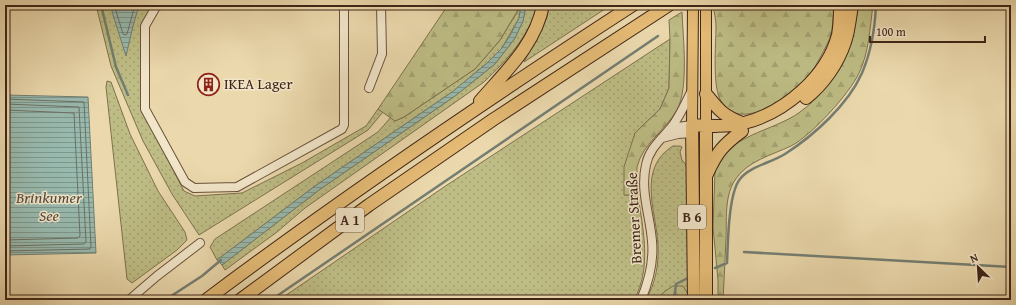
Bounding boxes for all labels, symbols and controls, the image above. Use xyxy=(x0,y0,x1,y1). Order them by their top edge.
scale bar xyxy=(870,18,985,44)
text: 100 m xyxy=(876,23,906,40)
building icon: IKEA Lager xyxy=(196,71,222,97)
place label: IKEA Lager xyxy=(224,73,293,94)
street label: Bremer Straße xyxy=(621,172,646,264)
water label: Brinkumer See xyxy=(15,185,83,227)
road number: B 6 xyxy=(678,205,706,229)
road number: A 1 xyxy=(336,208,364,232)
north arrow xyxy=(958,247,998,287)
text: N xyxy=(967,249,981,267)

